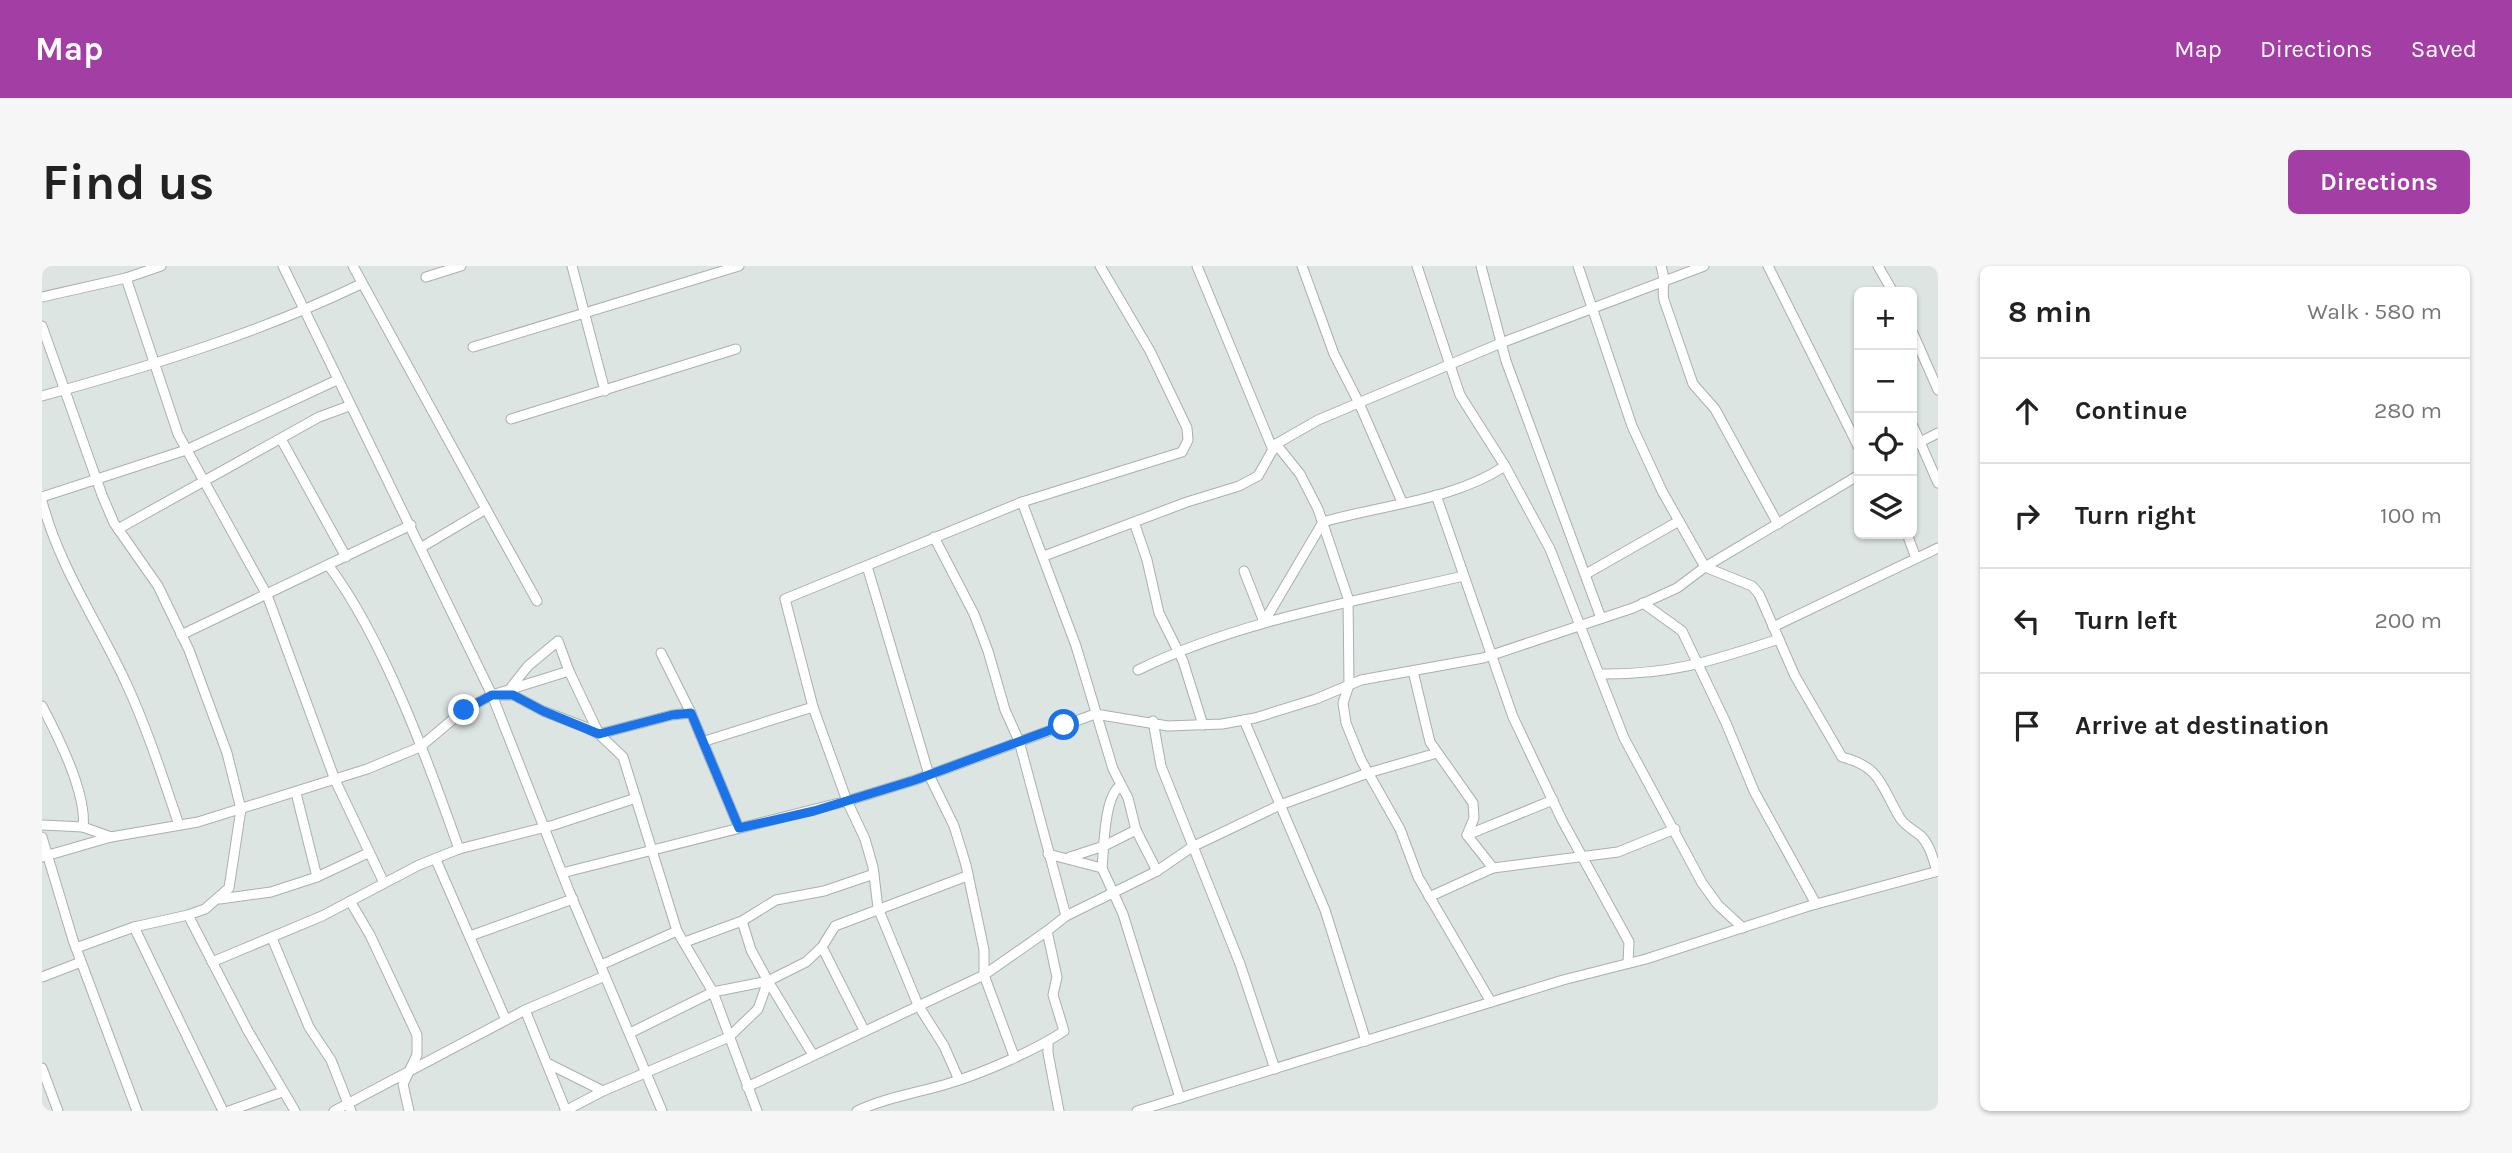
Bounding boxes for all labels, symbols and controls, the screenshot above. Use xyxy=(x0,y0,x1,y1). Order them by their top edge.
text: Map xyxy=(35,30,103,68)
text: Map xyxy=(2174,35,2222,63)
text: Directions xyxy=(2260,35,2373,63)
text: Saved xyxy=(2411,35,2477,63)
button: Directions xyxy=(2288,150,2470,214)
text: Find us xyxy=(42,154,214,211)
map controls xyxy=(1854,287,1917,539)
button: + xyxy=(1854,287,1917,350)
text: 8 min xyxy=(2008,294,2092,330)
text: Walk · 580 m xyxy=(2307,298,2442,325)
button: − xyxy=(1854,350,1917,413)
icon: ahead xyxy=(2008,392,2046,430)
text: Continue xyxy=(2075,395,2187,426)
text: 280 m xyxy=(2374,397,2442,424)
button: locate xyxy=(1854,413,1917,476)
button: layers xyxy=(1854,476,1917,539)
icon: right xyxy=(2008,497,2046,535)
text: Turn right xyxy=(2075,500,2196,531)
text: 100 m xyxy=(2380,502,2442,529)
icon: left xyxy=(2008,602,2046,640)
text: Turn left xyxy=(2075,605,2177,636)
text: 200 m xyxy=(2374,607,2442,634)
route end xyxy=(448,694,479,725)
icon: arrive xyxy=(2008,707,2046,745)
route start xyxy=(1048,709,1079,740)
text: Arrive at destination xyxy=(2075,710,2329,741)

